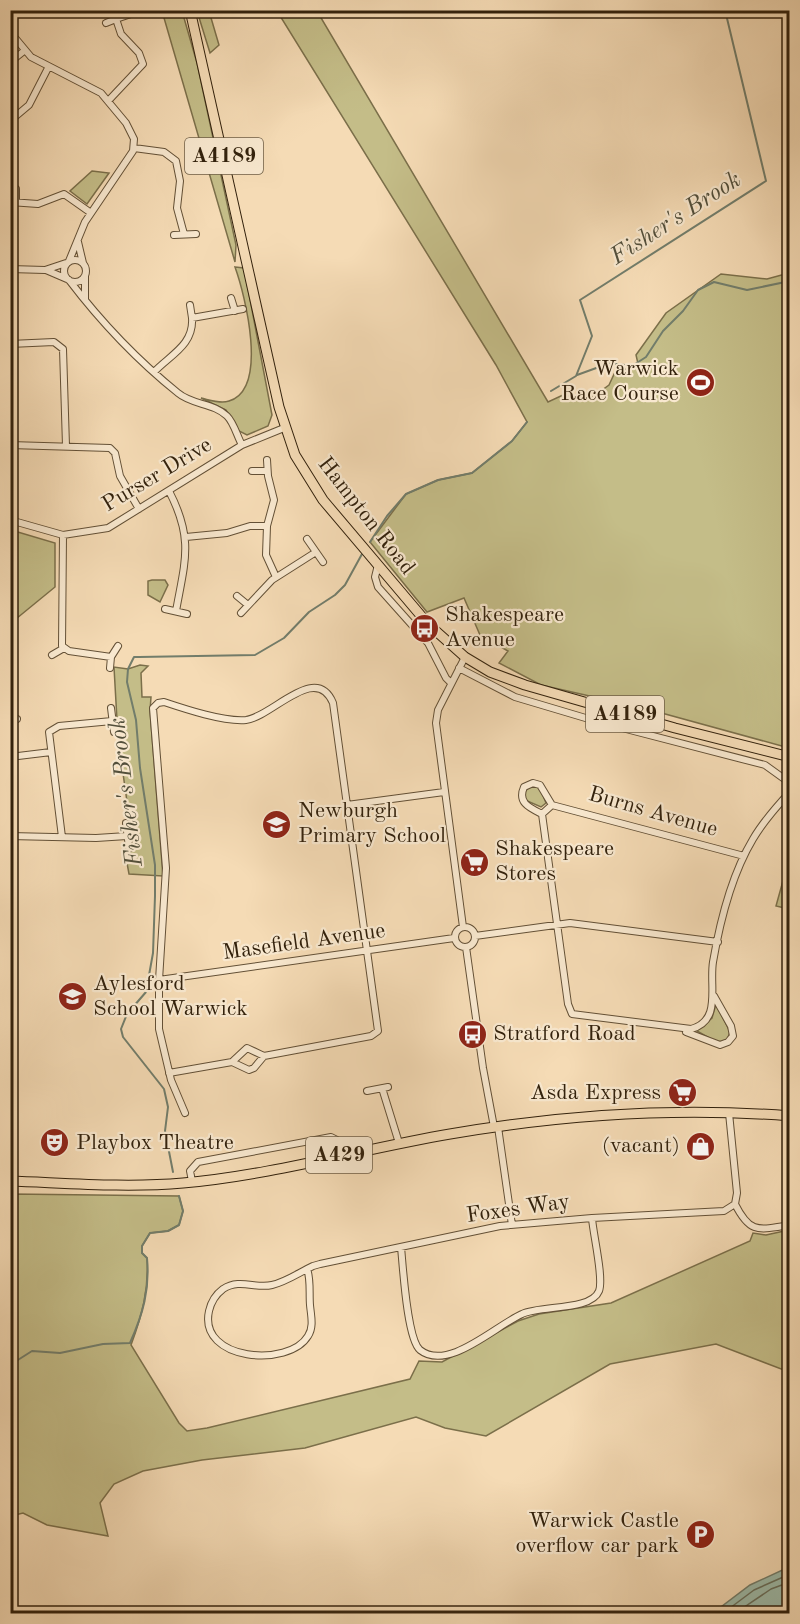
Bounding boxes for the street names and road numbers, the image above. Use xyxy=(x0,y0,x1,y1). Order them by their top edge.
road number: A4189 xyxy=(185,138,263,174)
street label: Purser Drive xyxy=(98,434,216,516)
street label: Hampton Road xyxy=(313,453,419,579)
road number: A4189 xyxy=(586,696,664,732)
street label: Burns Avenue xyxy=(586,783,720,841)
street label: Masefield Avenue xyxy=(221,920,387,964)
road number: A429 xyxy=(306,1137,372,1173)
street label: Foxes Way xyxy=(465,1191,572,1227)

